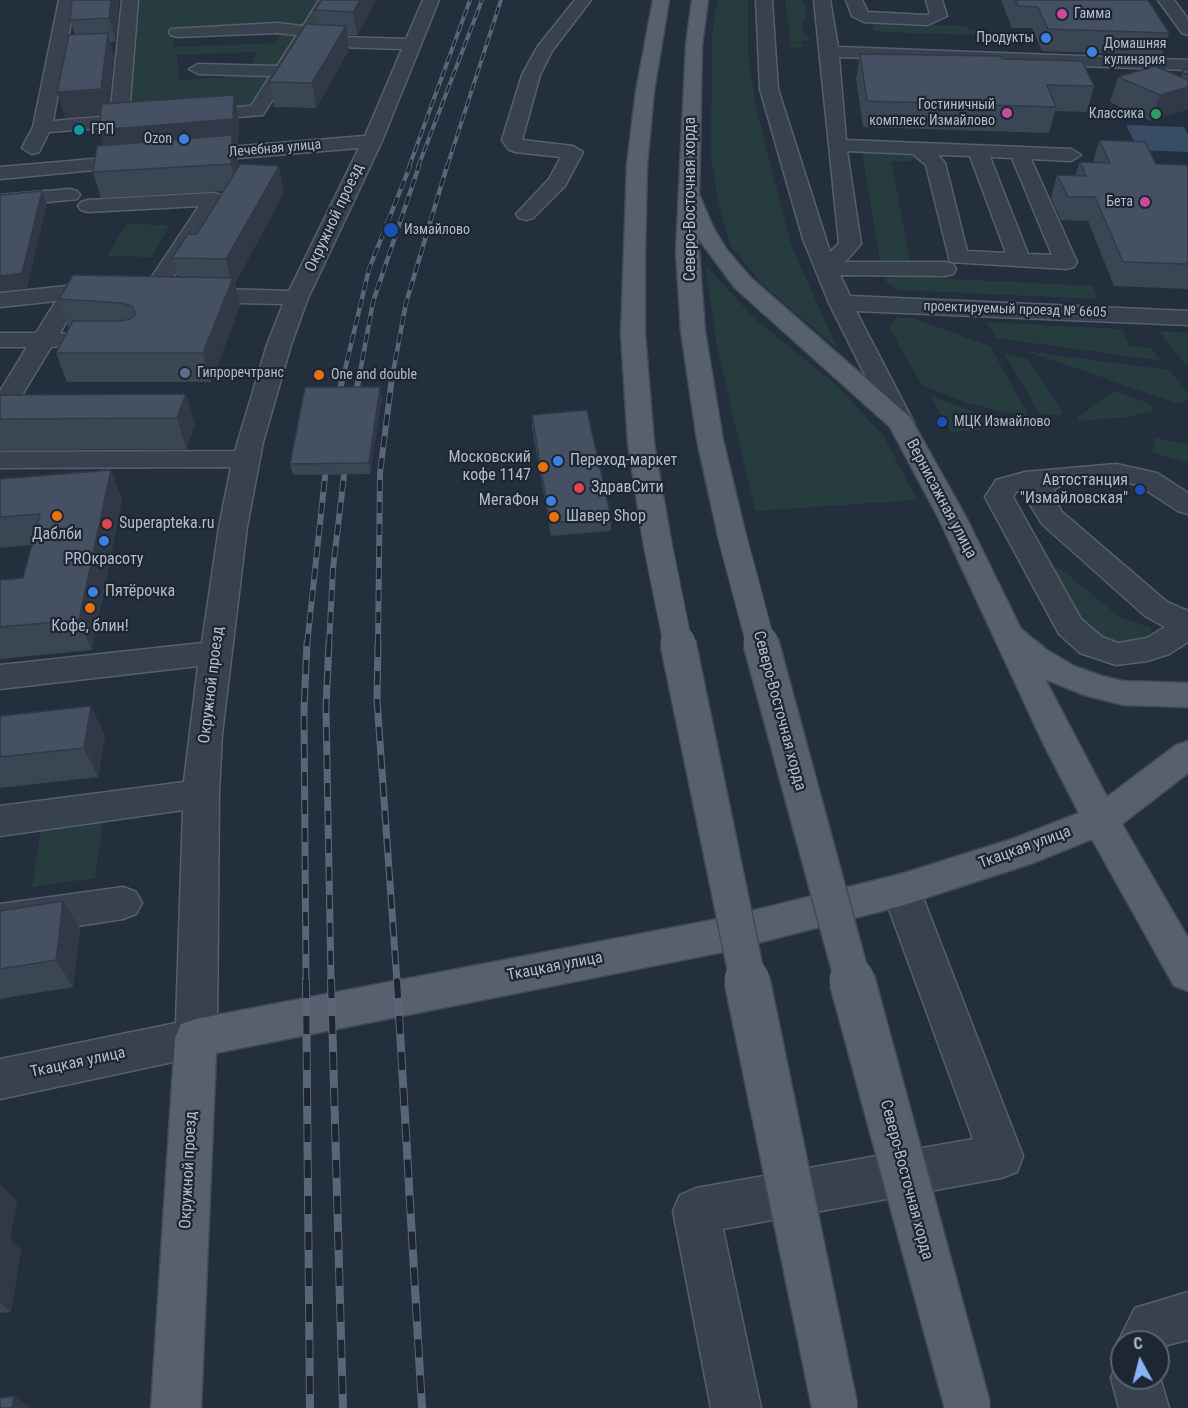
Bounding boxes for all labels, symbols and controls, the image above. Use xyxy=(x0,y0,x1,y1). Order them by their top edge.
place label: Гамма xyxy=(1074,6,1111,22)
marker: Гамма xyxy=(1055,7,1069,21)
place label: Продукты xyxy=(976,30,1034,46)
marker: Продукты xyxy=(1039,31,1053,45)
place label: Домашняя кулинария xyxy=(1104,36,1167,68)
marker: Домашняя кулинария xyxy=(1085,45,1099,59)
place label: Гостиничный комплекс Измайлово xyxy=(869,97,995,130)
marker: Гостиничный комплекс Измайлово xyxy=(1000,106,1014,120)
place label: Классика xyxy=(1089,106,1144,122)
marker: Классика xyxy=(1149,107,1163,121)
street label: Северо-Восточная хорда xyxy=(681,117,701,281)
place label: ГРП xyxy=(91,122,114,138)
marker: ГРП xyxy=(72,123,86,137)
place label: Ozon xyxy=(144,131,172,147)
marker: Ozon xyxy=(177,132,191,146)
street label: Лечебная улица xyxy=(228,137,322,161)
street label: Окружной проезд xyxy=(301,161,369,275)
place label: Бета xyxy=(1106,194,1133,210)
marker: Бета xyxy=(1138,195,1152,209)
marker: Измайлово xyxy=(382,221,400,239)
place label: Измайлово xyxy=(404,222,470,238)
street label: проектируемый проезд № 6605 xyxy=(923,298,1107,322)
place label: Гипроречтранс xyxy=(197,365,284,381)
marker: Гипроречтранс xyxy=(178,366,192,380)
place label: One and double xyxy=(331,367,417,383)
marker: One and double xyxy=(312,368,326,382)
place label: МЦК Измайлово xyxy=(954,414,1051,430)
marker: МЦК Измайлово xyxy=(935,415,949,429)
street label: Вернисажная улица xyxy=(902,436,980,562)
place label: Московский кофе 1147 xyxy=(449,448,531,486)
place label: Переход-маркет xyxy=(570,451,677,471)
marker: Переход-маркет xyxy=(551,454,565,468)
marker: Московский кофе 1147 xyxy=(536,460,550,474)
place label: Автостанция "Измайловская" xyxy=(1020,471,1128,509)
place label: ЗдравСити xyxy=(591,478,664,498)
marker: ЗдравСити xyxy=(572,481,586,495)
marker: Автостанция "Измайловская" xyxy=(1133,483,1147,497)
place label: МегаФон xyxy=(479,491,539,511)
marker: МегаФон xyxy=(544,494,558,508)
place label: Шавер Shop xyxy=(566,507,646,527)
marker: Даблби xyxy=(50,509,64,523)
marker: Шавер Shop xyxy=(547,510,561,524)
place label: Superapteka.ru xyxy=(119,514,214,534)
marker: Superapteka.ru xyxy=(100,517,114,531)
place label: Даблби xyxy=(32,525,82,545)
marker: PROкрасоту xyxy=(97,534,111,548)
place label: PROкрасоту xyxy=(64,550,144,570)
place label: Пятёрочка xyxy=(105,582,175,602)
marker: Пятёрочка xyxy=(86,585,100,599)
marker: Кофе, блин! xyxy=(83,601,97,615)
place label: Кофе, блин! xyxy=(51,617,129,637)
street label: Окружной проезд xyxy=(195,625,229,745)
street label: Северо-Восточная хорда xyxy=(748,629,810,793)
street label: Ткацкая улица xyxy=(976,822,1074,874)
street label: Ткацкая улица xyxy=(506,948,604,986)
street label: Ткацкая улица xyxy=(29,1044,127,1082)
street label: Северо-Восточная хорда xyxy=(875,1098,937,1262)
street label: Окружной проезд xyxy=(176,1111,202,1229)
north arrow xyxy=(1110,1330,1170,1390)
text: С xyxy=(1132,1334,1144,1354)

